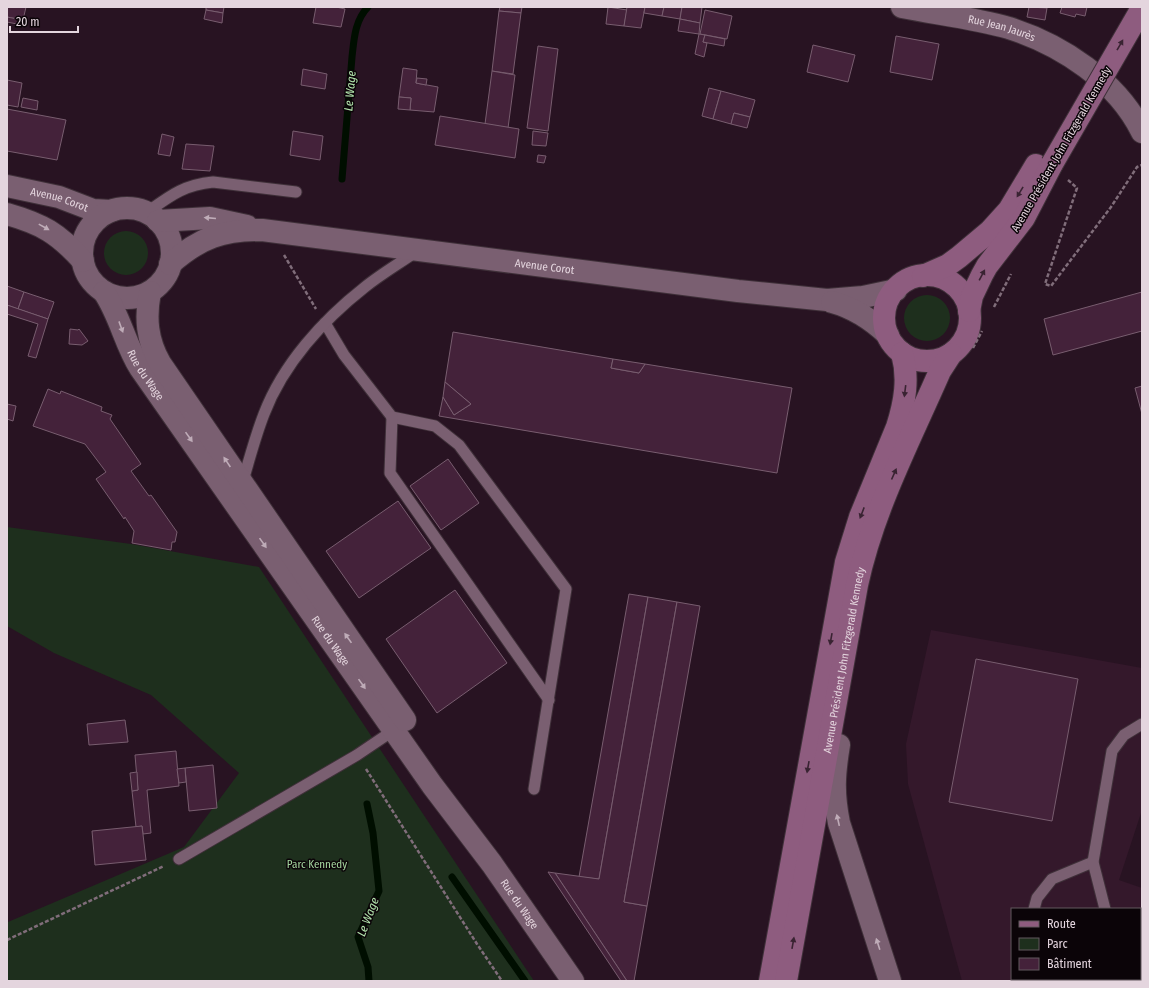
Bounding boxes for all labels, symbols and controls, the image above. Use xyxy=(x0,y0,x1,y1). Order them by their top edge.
scale bar xyxy=(10,8,78,34)
street label: Rue Jean Jaurès xyxy=(967,13,1038,44)
text: 20 m xyxy=(16,15,40,29)
one-way arrow xyxy=(1117,39,1124,51)
street label: Avenue Président John Fitzgerald Kennedy xyxy=(1009,64,1114,234)
water label: Le Wage xyxy=(341,70,359,112)
street label: Avenue Corot xyxy=(29,185,90,215)
one-way arrow xyxy=(1017,186,1024,198)
one-way arrow xyxy=(204,215,216,221)
one-way arrow xyxy=(38,224,49,231)
street label: Avenue Corot xyxy=(514,256,576,277)
one-way arrow xyxy=(979,269,986,281)
one-way arrow xyxy=(119,321,125,333)
street label: Rue du Wage xyxy=(124,348,166,403)
one-way arrow xyxy=(902,385,908,397)
one-way arrow xyxy=(185,432,193,442)
one-way arrow xyxy=(223,457,231,467)
one-way arrow xyxy=(892,467,898,479)
one-way arrow xyxy=(858,508,864,520)
one-way arrow xyxy=(259,538,267,549)
street label: Avenue Président John Fitzgerald Kennedy xyxy=(821,566,868,754)
street label: Rue du Wage xyxy=(309,614,352,668)
one-way arrow xyxy=(344,633,352,643)
one-way arrow xyxy=(828,633,834,645)
one-way arrow xyxy=(358,679,366,690)
one-way arrow xyxy=(805,761,811,773)
one-way arrow xyxy=(835,814,841,826)
park label: Parc Kennedy xyxy=(287,858,347,871)
street label: Rue du Wage xyxy=(497,877,541,932)
water label: Le Wage xyxy=(354,895,382,938)
legend xyxy=(1011,908,1141,980)
text: Route xyxy=(1047,917,1076,931)
one-way arrow xyxy=(790,936,796,949)
text: Parc xyxy=(1047,937,1068,951)
one-way arrow xyxy=(875,938,881,950)
text: Bâtiment xyxy=(1047,957,1092,971)

